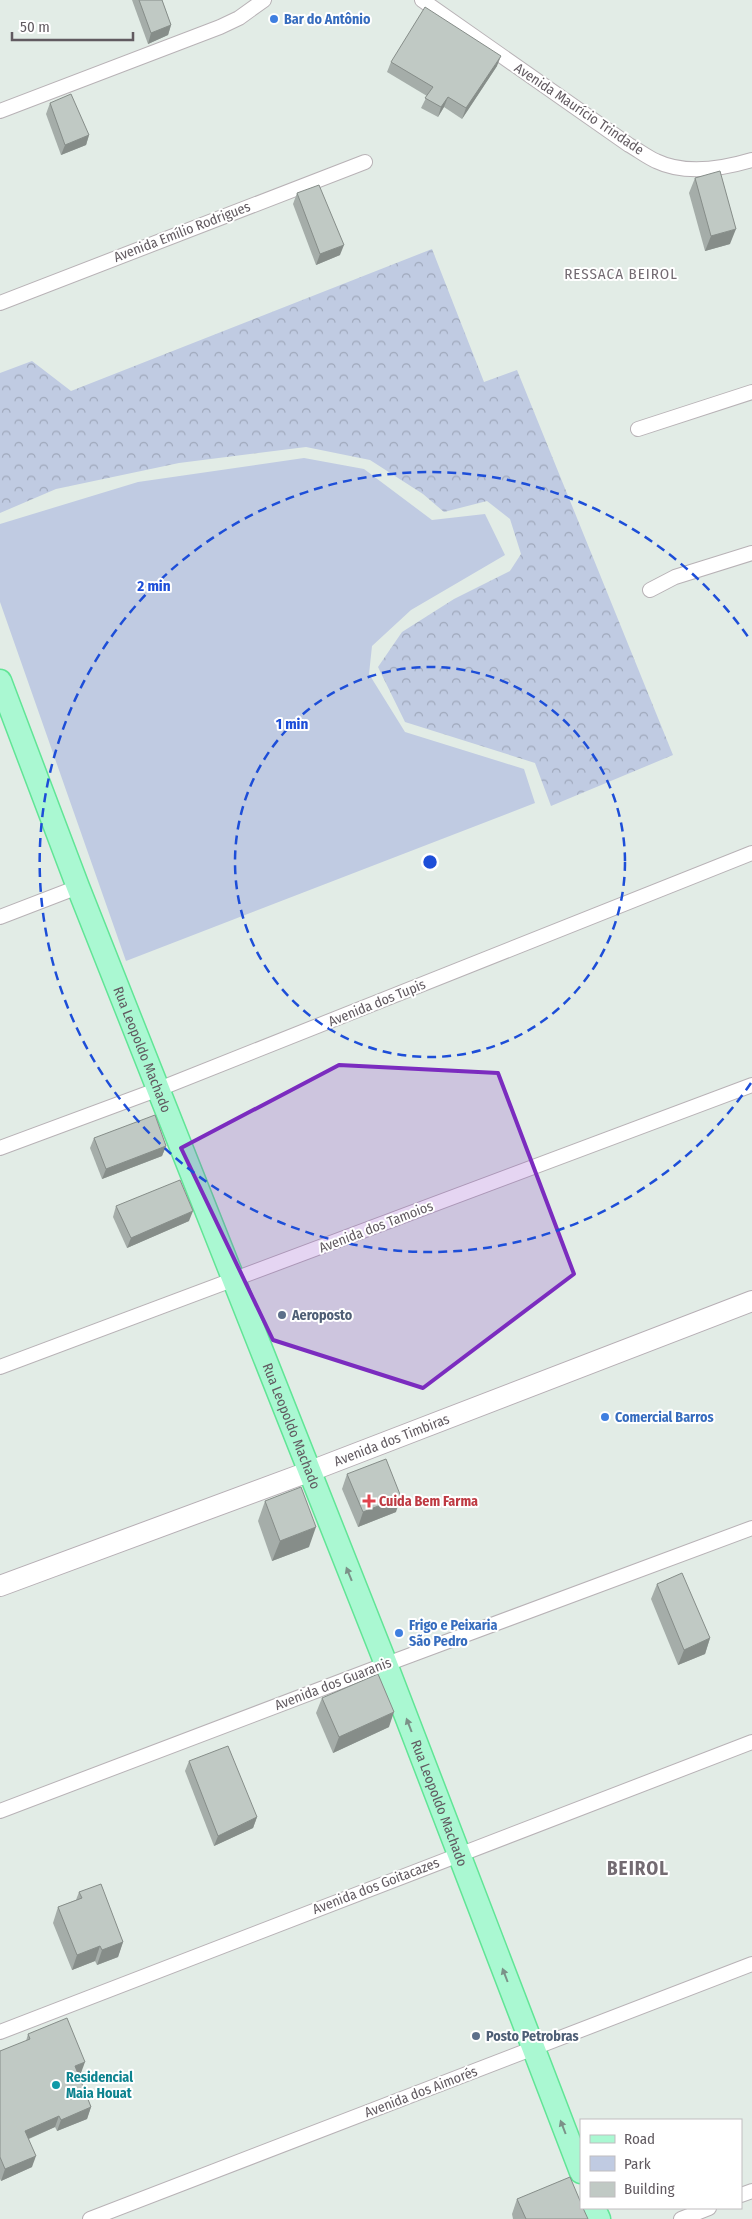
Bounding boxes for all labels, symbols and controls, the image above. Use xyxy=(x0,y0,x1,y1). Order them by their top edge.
scale bar xyxy=(12,10,134,42)
place label: Bar do Antônio xyxy=(284,11,371,28)
marker: Bar do Antônio xyxy=(268,13,280,25)
text: 50 m xyxy=(20,18,50,36)
street label: Avenida Maurício Trindade xyxy=(511,59,647,159)
street label: Avenida Emílio Rodrigues xyxy=(111,198,253,266)
district label: RESSACA BEIROL xyxy=(564,265,678,283)
text: 2 min xyxy=(136,577,171,595)
text: 1 min xyxy=(276,715,308,733)
centre of rings xyxy=(421,853,439,871)
street label: Avenida dos Tupis xyxy=(326,976,428,1030)
street label: Rua Leopoldo Machado xyxy=(110,984,175,1115)
street label: Avenida dos Tamoios xyxy=(317,1197,435,1257)
place label: Aeroposto xyxy=(291,1307,353,1324)
marker: Aeroposto xyxy=(276,1309,288,1321)
street label: Rua Leopoldo Machado xyxy=(259,1361,324,1491)
place label: Comercial Barros xyxy=(615,1409,714,1426)
street label: Avenida dos Timbiras xyxy=(331,1410,452,1470)
marker: Comercial Barros xyxy=(599,1411,611,1423)
place label: Cuida Bem Farma xyxy=(379,1493,478,1510)
marker: Cuida Bem Farma xyxy=(363,1495,375,1507)
one-way arrow xyxy=(345,1567,353,1581)
place label: Frigo e Peixaria São Pedro xyxy=(409,1617,497,1650)
marker: Frigo e Peixaria São Pedro xyxy=(393,1627,405,1639)
street label: Avenida dos Guaranis xyxy=(272,1654,394,1714)
one-way arrow xyxy=(405,1718,412,1733)
street label: Rua Leopoldo Machado xyxy=(407,1737,471,1869)
street label: Avenida dos Goitacazes xyxy=(310,1854,442,1918)
district label: BEIROL xyxy=(607,1857,669,1880)
one-way arrow xyxy=(501,1967,509,1982)
place label: Posto Petrobras xyxy=(486,2028,579,2045)
marker: Posto Petrobras xyxy=(470,2030,482,2042)
street label: Avenida dos Aimorés xyxy=(362,2063,480,2121)
place label: Residencial Maia Houat xyxy=(66,2069,133,2102)
marker: Residencial Maia Houat xyxy=(50,2079,62,2091)
one-way arrow xyxy=(559,2119,567,2134)
legend xyxy=(580,2119,742,2209)
text: Road xyxy=(624,2130,655,2148)
text: Park xyxy=(624,2155,651,2173)
text: Building xyxy=(624,2180,675,2198)

